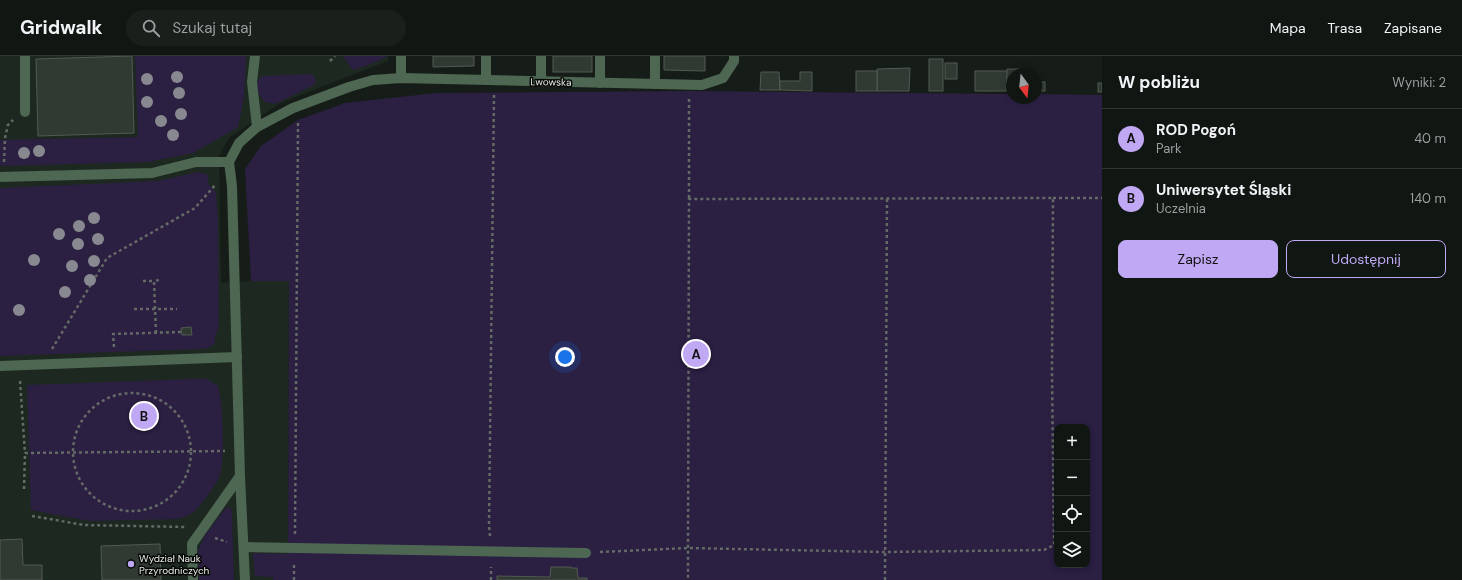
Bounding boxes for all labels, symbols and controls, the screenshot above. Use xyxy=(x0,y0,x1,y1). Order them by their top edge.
search box xyxy=(126,10,406,46)
text: Gridwalk xyxy=(20,15,102,40)
icon: search xyxy=(140,17,162,39)
text: Szukaj tutaj xyxy=(172,18,252,38)
text: Mapa xyxy=(1270,19,1306,37)
text: Trasa xyxy=(1328,19,1362,37)
text: Zapisane xyxy=(1384,19,1442,37)
north arrow xyxy=(1006,68,1042,104)
text: W pobliżu xyxy=(1118,71,1200,93)
text: Wyniki: 2 xyxy=(1392,74,1446,91)
street label: Lwowska xyxy=(530,75,572,89)
text: ROD Pogoń xyxy=(1156,120,1236,140)
text: A xyxy=(1126,130,1136,147)
text: 40 m xyxy=(1414,130,1446,147)
text: Park xyxy=(1156,140,1182,157)
text: Uniwersytet Śląski xyxy=(1156,180,1291,200)
text: B xyxy=(1127,190,1135,207)
text: 140 m xyxy=(1410,190,1446,207)
text: Uczelnia xyxy=(1156,200,1206,217)
button: Zapisz xyxy=(1118,240,1278,278)
button: Udostępnij xyxy=(1286,240,1446,278)
pin: A xyxy=(683,339,709,369)
your location xyxy=(555,347,575,367)
pin: B xyxy=(131,401,157,431)
map controls xyxy=(1054,424,1090,568)
button: + xyxy=(1054,424,1090,460)
button: − xyxy=(1054,460,1090,496)
button: locate xyxy=(1054,496,1090,532)
button: layers xyxy=(1054,532,1090,568)
place label: Wydział Nauk Przyrodniczych xyxy=(139,552,210,577)
marker: Wydział Nauk Przyrodniczych xyxy=(126,559,136,569)

